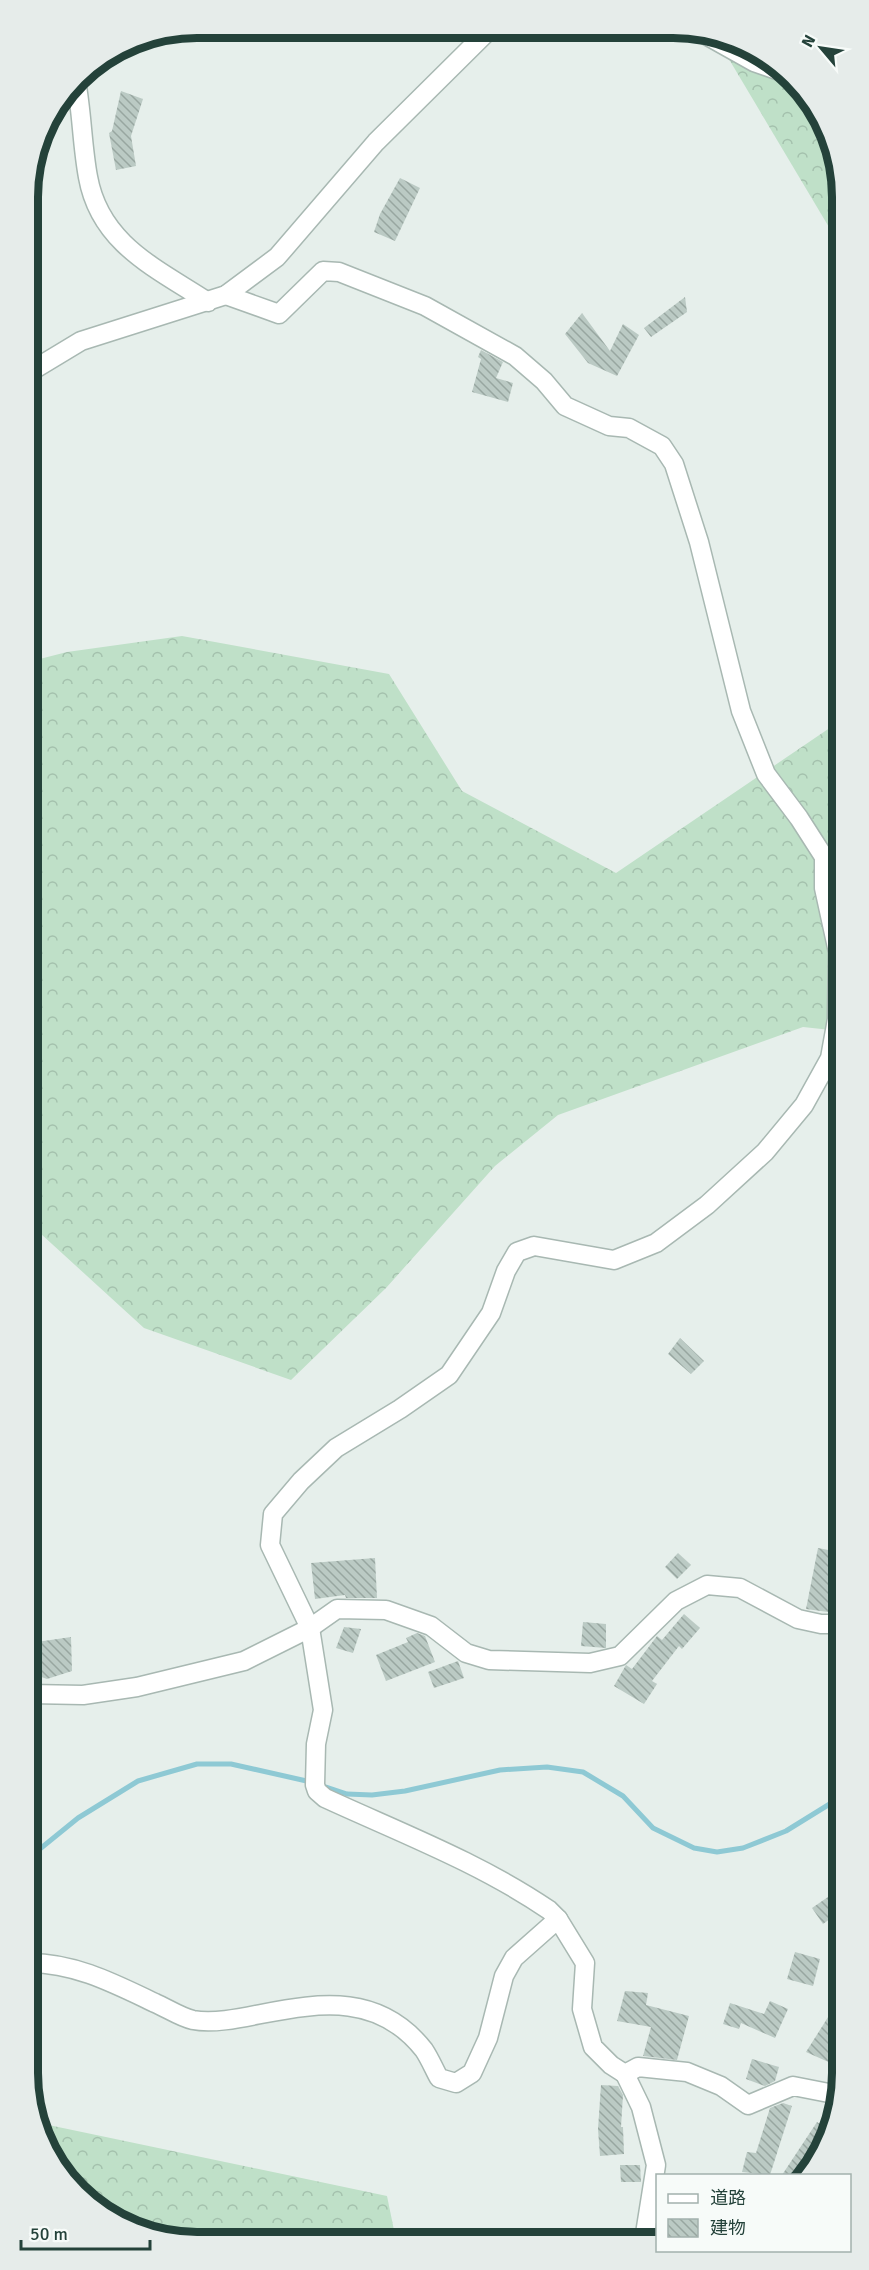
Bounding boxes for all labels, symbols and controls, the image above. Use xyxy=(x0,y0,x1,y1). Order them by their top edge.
north arrow xyxy=(791,18,851,78)
text: N xyxy=(797,31,820,51)
legend xyxy=(656,2174,851,2252)
text: 道路 xyxy=(710,2187,746,2209)
scale bar xyxy=(21,2213,150,2251)
text: 建物 xyxy=(710,2217,746,2239)
text: 50 m xyxy=(30,2223,68,2245)

